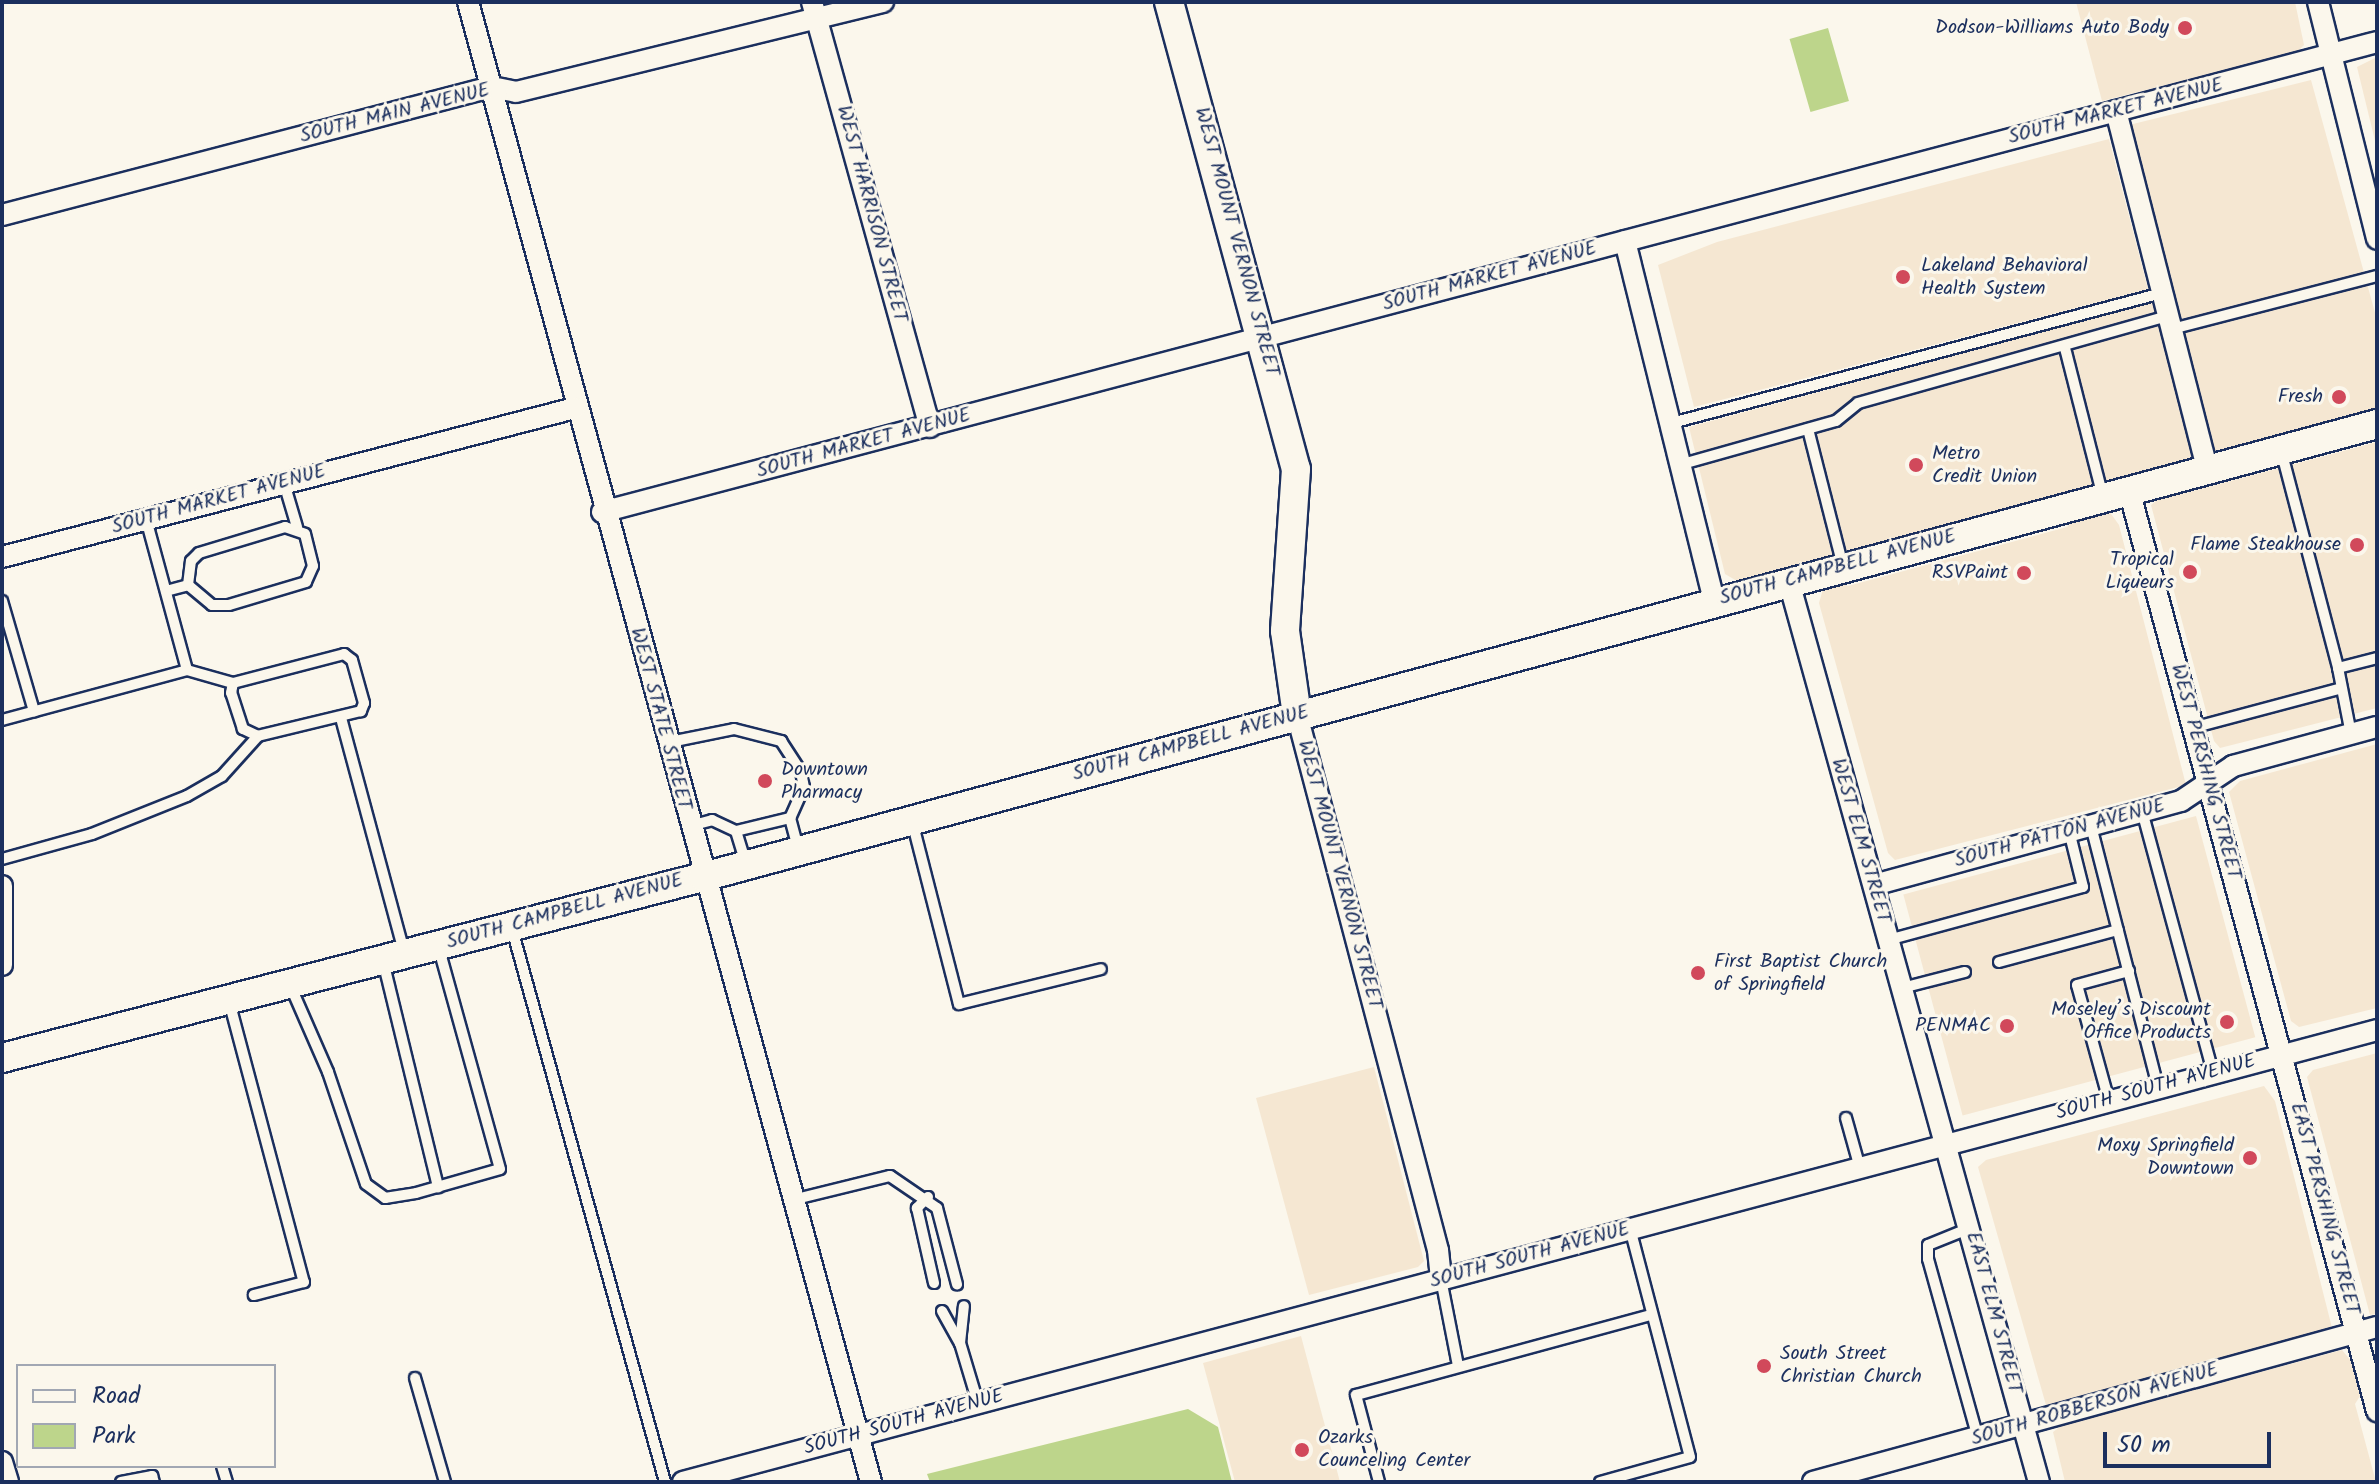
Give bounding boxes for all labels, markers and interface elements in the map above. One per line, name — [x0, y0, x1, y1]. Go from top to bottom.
place label: Dodson-Williams Auto Body — [1935, 16, 2169, 40]
marker: Dodson-Williams Auto Body — [2176, 19, 2194, 37]
street label: SOUTH MARKET AVENUE — [2006, 74, 2226, 150]
street label: SOUTH MAIN AVENUE — [298, 79, 492, 149]
street label: WEST HARRISON STREET — [831, 103, 911, 325]
street label: WEST MOUNT VERNON STREET — [1189, 105, 1283, 379]
street label: SOUTH MARKET AVENUE — [1380, 237, 1600, 317]
place label: Lakeland Behavioral Health System — [1921, 254, 2088, 301]
marker: Lakeland Behavioral Health System — [1892, 266, 1914, 288]
place label: Fresh — [2278, 385, 2323, 409]
marker: Fresh — [2330, 388, 2348, 406]
street label: SOUTH MARKET AVENUE — [754, 404, 974, 484]
place label: Metro Credit Union — [1932, 442, 2037, 489]
marker: Metro Credit Union — [1907, 456, 1925, 474]
street label: SOUTH MARKET AVENUE — [109, 460, 329, 540]
street label: SOUTH CAMPBELL AVENUE — [1717, 525, 1959, 611]
place label: Flame Steakhouse — [2190, 533, 2341, 557]
marker: Flame Steakhouse — [2348, 536, 2366, 554]
place label: Tropical Liqueurs — [2105, 548, 2174, 595]
place label: RSVPaint — [1932, 561, 2008, 585]
marker: Tropical Liqueurs — [2181, 563, 2199, 581]
marker: RSVPaint — [2015, 564, 2033, 582]
street label: WEST STATE STREET — [624, 625, 696, 813]
street label: WEST PERSHING STREET — [2165, 662, 2245, 882]
street label: SOUTH CAMPBELL AVENUE — [1070, 701, 1312, 787]
street label: WEST MOUNT VERNON STREET — [1292, 738, 1386, 1012]
street label: WEST ELM STREET — [1825, 756, 1895, 926]
place label: Downtown Pharmacy — [781, 758, 868, 805]
marker: Downtown Pharmacy — [756, 772, 774, 790]
street label: SOUTH PATTON AVENUE — [1952, 794, 2168, 874]
street label: SOUTH CAMPBELL AVENUE — [444, 869, 686, 955]
place label: First Baptist Church of Springfield — [1714, 950, 1887, 997]
marker: First Baptist Church of Springfield — [1689, 964, 1707, 982]
place label: Moseley’s Discount Office Products — [2051, 998, 2211, 1045]
marker: Moseley’s Discount Office Products — [2218, 1013, 2236, 1031]
place label: PENMAC — [1915, 1014, 1991, 1038]
marker: PENMAC — [1998, 1017, 2016, 1035]
street label: SOUTH SOUTH AVENUE — [2054, 1050, 2258, 1126]
street label: EAST PERSHING STREET — [2284, 1100, 2364, 1318]
place label: Moxy Springfield Downtown — [2097, 1134, 2234, 1181]
marker: Moxy Springfield Downtown — [2241, 1149, 2259, 1167]
street label: SOUTH SOUTH AVENUE — [1428, 1218, 1632, 1294]
street label: EAST ELM STREET — [1960, 1229, 2026, 1397]
place label: South Street Christian Church — [1780, 1342, 1922, 1389]
marker: South Street Christian Church — [1755, 1357, 1773, 1375]
street label: SOUTH ROBBERSON AVENUE — [1969, 1358, 2221, 1452]
legend — [16, 1364, 276, 1468]
text: Road — [92, 1377, 140, 1416]
street label: SOUTH SOUTH AVENUE — [802, 1385, 1006, 1461]
scale bar — [2107, 1416, 2275, 1466]
text: Park — [92, 1417, 136, 1456]
place label: Ozarks Counceling Center — [1318, 1426, 1470, 1473]
text: 50 m — [2117, 1426, 2171, 1465]
marker: Ozarks Counceling Center — [1293, 1441, 1311, 1459]

